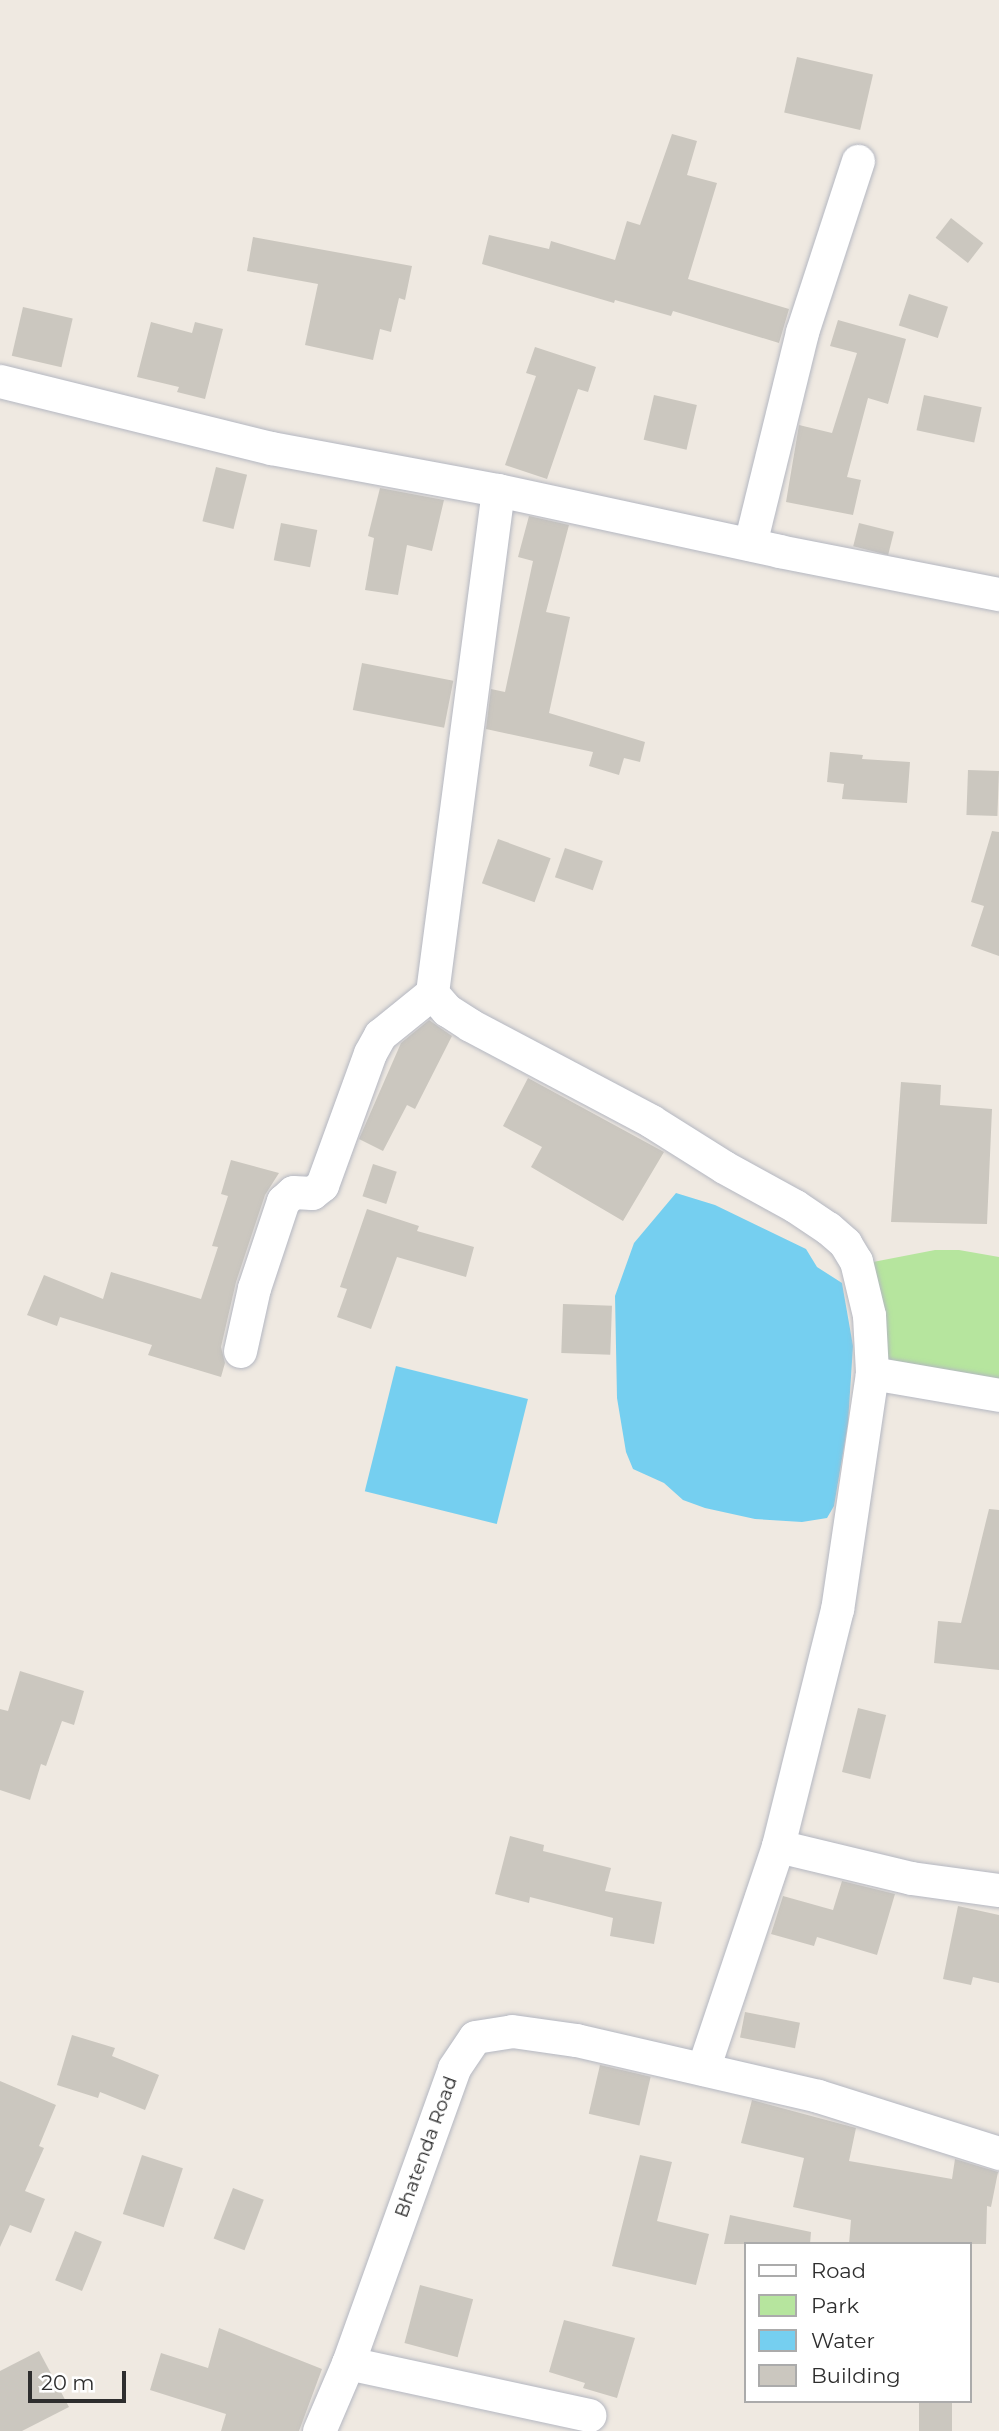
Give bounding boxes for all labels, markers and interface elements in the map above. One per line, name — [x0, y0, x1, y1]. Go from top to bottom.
street label: Bhatenda Road — [390, 2073, 462, 2221]
legend — [744, 2242, 971, 2403]
text: Road — [811, 2258, 866, 2283]
text: Park — [811, 2293, 859, 2318]
text: Water — [811, 2328, 875, 2353]
scale bar — [32, 2358, 130, 2402]
text: Building — [811, 2363, 901, 2388]
text: 20 m — [41, 2370, 95, 2395]

